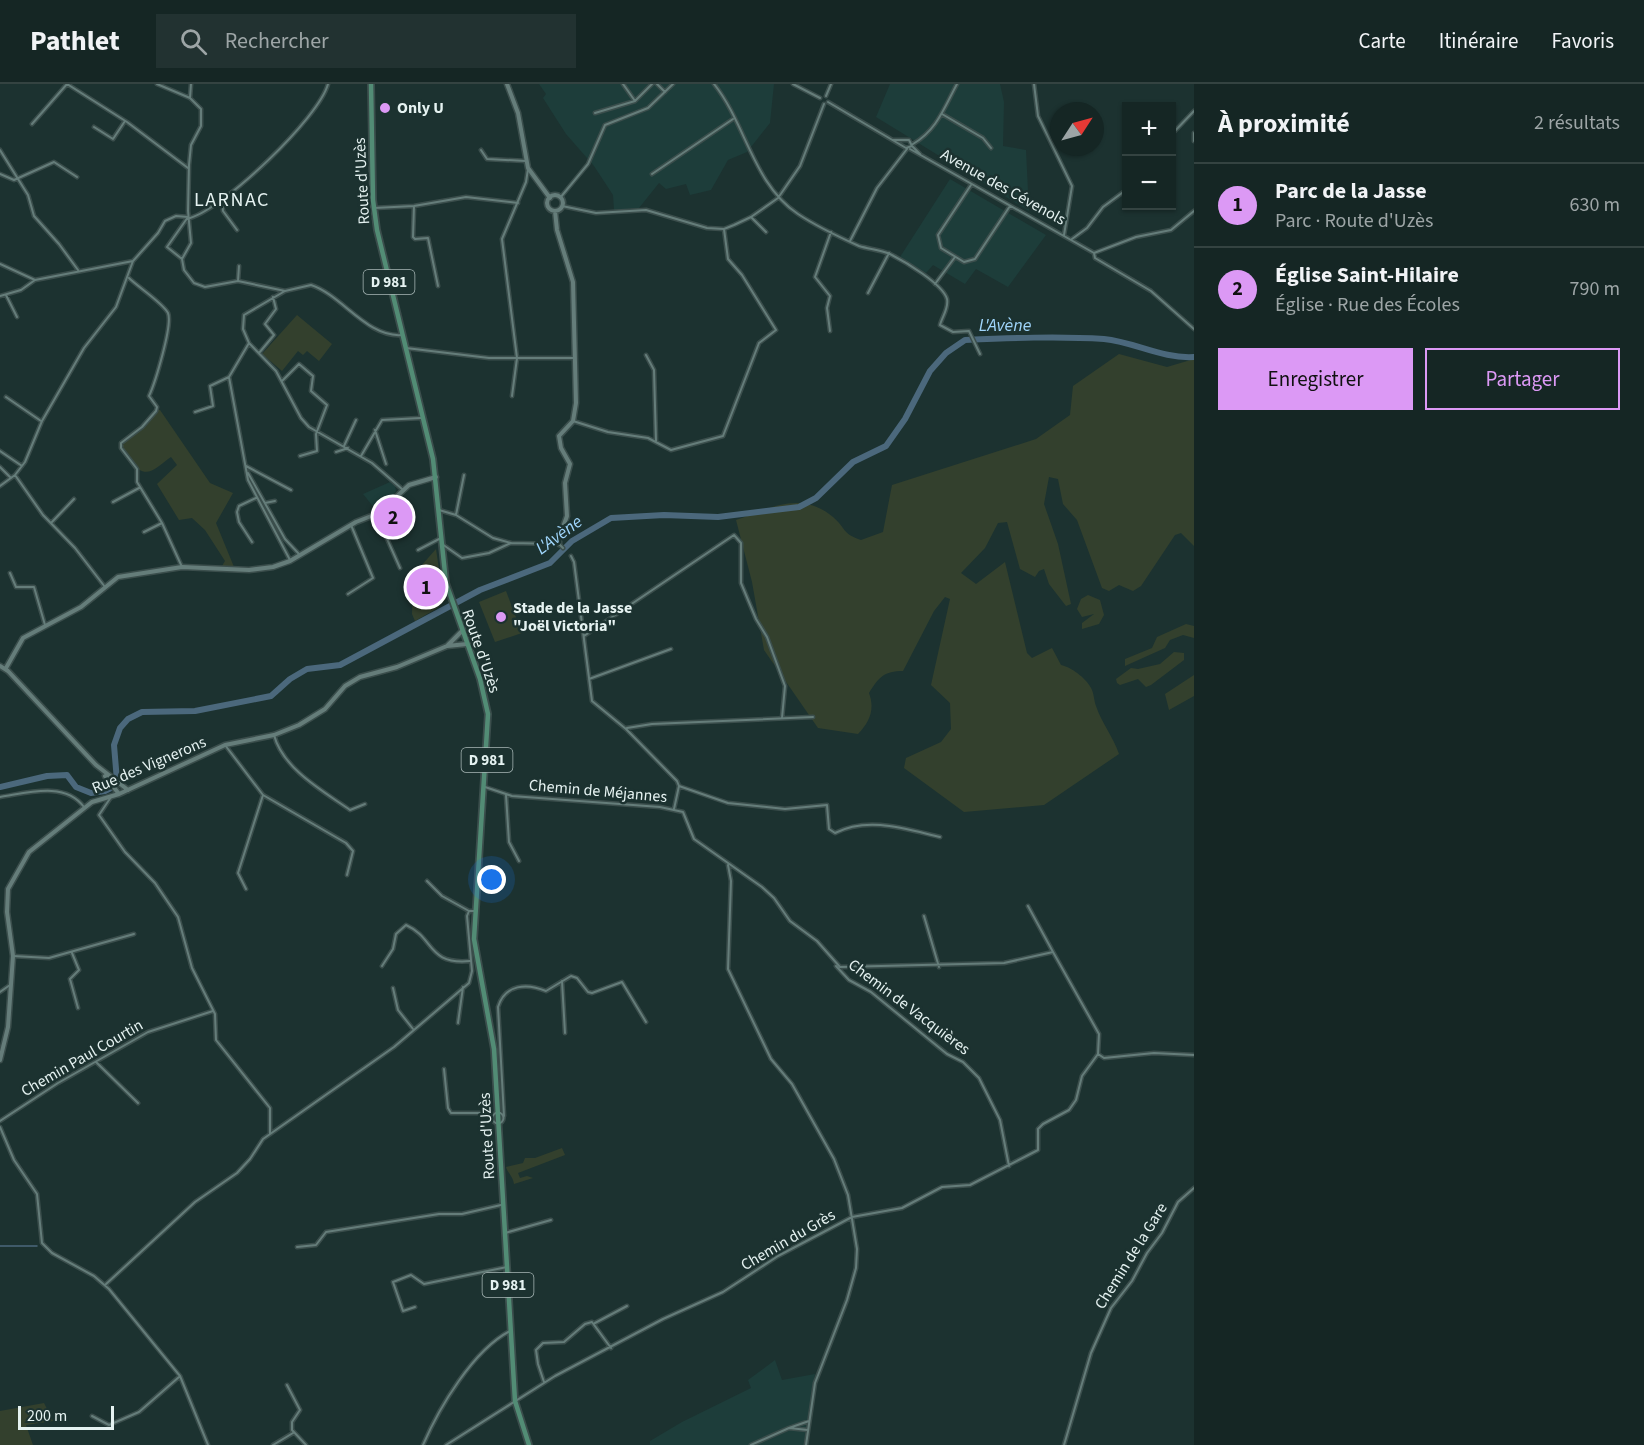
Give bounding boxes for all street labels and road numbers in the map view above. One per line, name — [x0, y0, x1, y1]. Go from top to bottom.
street label: Route d'Uzès — [349, 137, 375, 225]
street label: Avenue des Cévenols — [936, 143, 1070, 231]
road number: D 981 — [364, 270, 414, 294]
street label: Route d'Uzès — [456, 606, 506, 696]
street label: Rue des Vignerons — [88, 731, 210, 799]
road number: D 981 — [462, 748, 512, 772]
street label: Chemin de Méjannes — [528, 774, 668, 808]
street label: Chemin de Vacquières — [844, 954, 975, 1060]
street label: Chemin Paul Courtin — [17, 1014, 147, 1102]
street label: Route d'Uzès — [474, 1092, 500, 1180]
street label: Chemin de la Gare — [1089, 1199, 1173, 1313]
street label: Chemin du Grès — [737, 1204, 839, 1276]
road number: D 981 — [482, 1273, 534, 1297]

